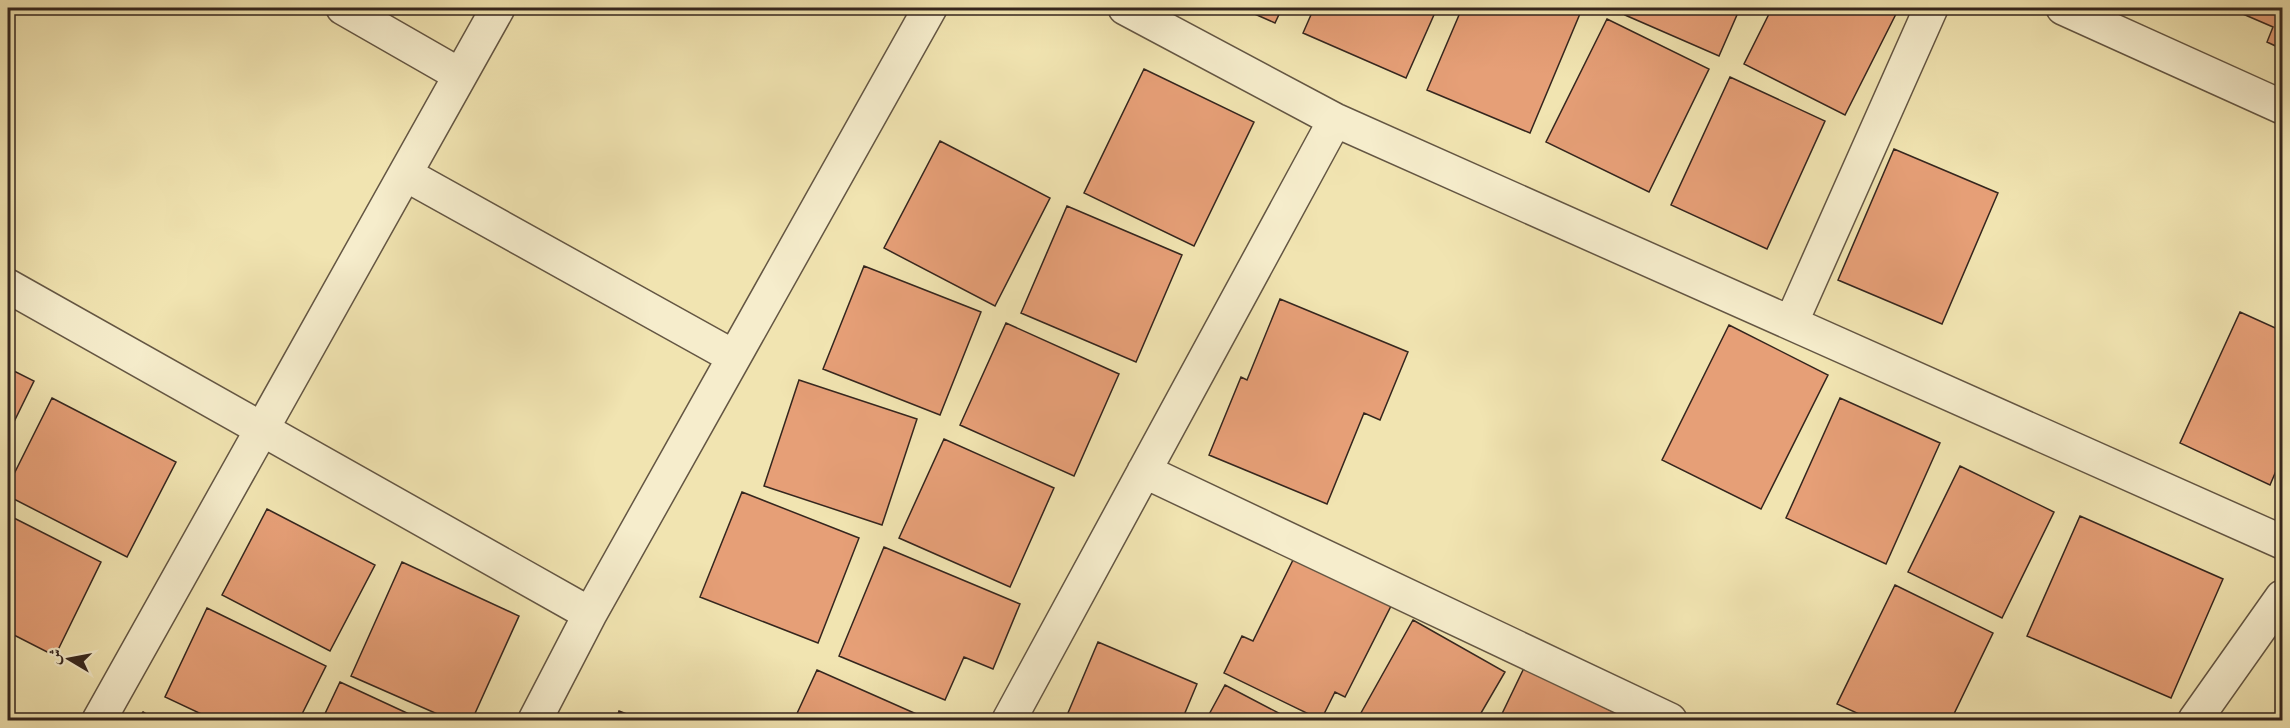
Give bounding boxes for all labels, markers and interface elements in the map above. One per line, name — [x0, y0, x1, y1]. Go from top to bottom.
north arrow — [39, 629, 99, 689]
text: ش — [43, 647, 66, 666]

